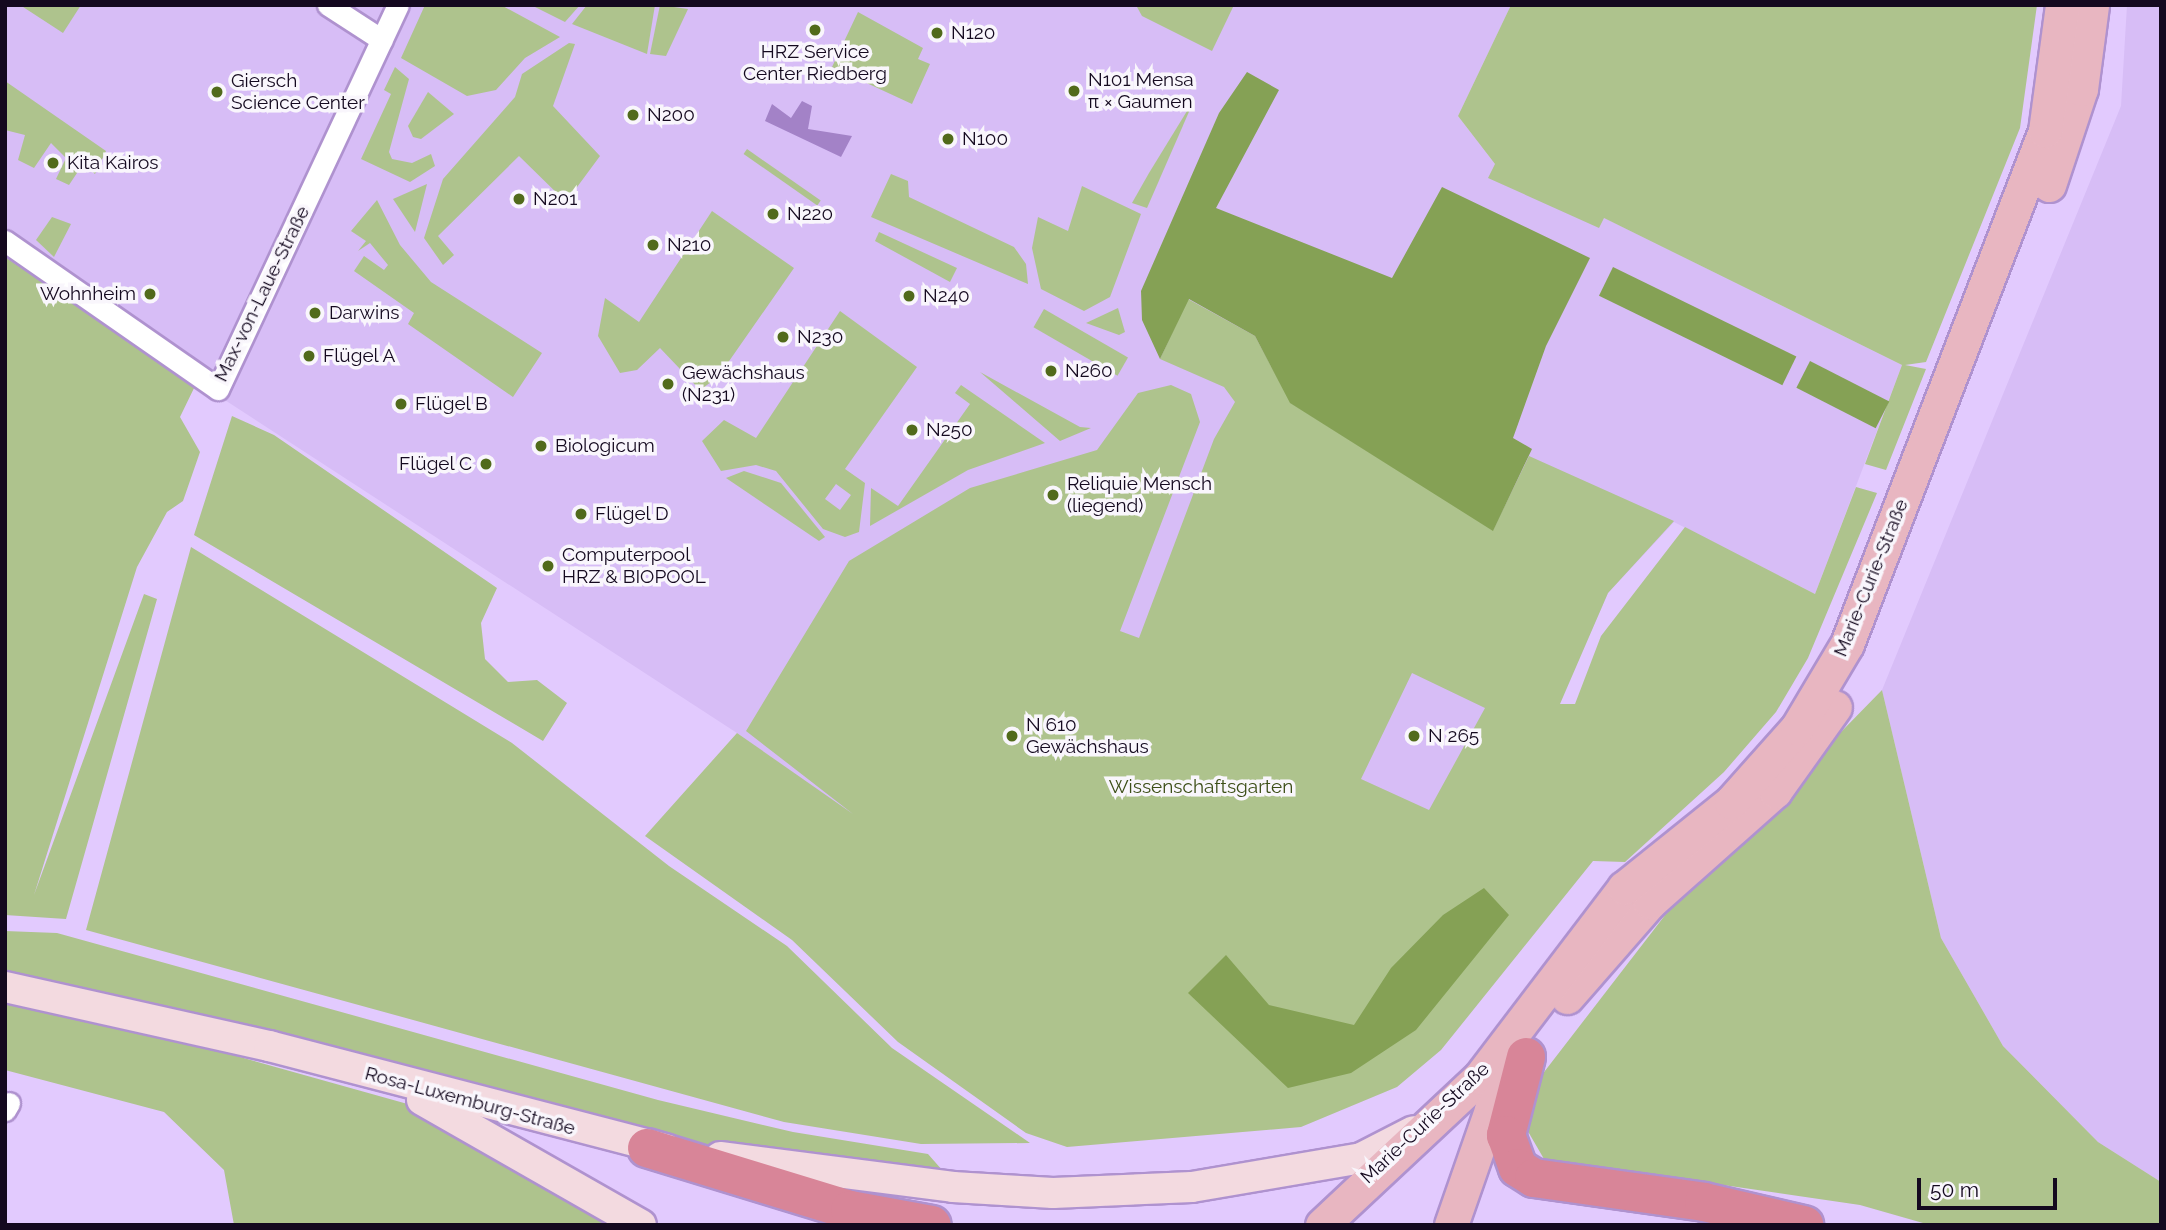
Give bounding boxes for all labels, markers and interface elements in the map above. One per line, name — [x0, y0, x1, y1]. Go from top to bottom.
marker: HRZ Service Center Riedberg — [807, 22, 823, 38]
place label: N120 — [951, 22, 995, 44]
marker: N120 — [929, 25, 945, 41]
place label: HRZ Service Center Riedberg — [743, 41, 887, 85]
place label: N101 Mensa π × Gaumen — [1088, 69, 1194, 113]
place label: Giersch Science Center — [231, 70, 365, 114]
marker: N101 Mensa π × Gaumen — [1066, 83, 1082, 99]
marker: Giersch Science Center — [209, 84, 225, 100]
place label: N200 — [647, 104, 695, 126]
marker: N200 — [625, 107, 641, 123]
place label: N100 — [962, 128, 1008, 150]
marker: N100 — [940, 131, 956, 147]
place label: Kita Kairos — [67, 152, 158, 174]
marker: Kita Kairos — [45, 155, 61, 171]
place label: N201 — [533, 188, 577, 210]
marker: N201 — [511, 191, 527, 207]
street label: Max-von-Laue-Straße — [210, 203, 314, 385]
place label: N220 — [787, 203, 833, 225]
marker: N220 — [765, 206, 781, 222]
place label: N210 — [667, 234, 711, 256]
marker: N210 — [645, 237, 661, 253]
place label: Wohnheim — [40, 283, 136, 305]
place label: N240 — [923, 285, 970, 307]
marker: Wohnheim — [142, 286, 158, 302]
marker: N240 — [901, 288, 917, 304]
place label: Darwins — [329, 302, 399, 324]
marker: Darwins — [307, 305, 323, 321]
place label: N230 — [797, 326, 843, 348]
marker: N230 — [775, 329, 791, 345]
place label: Flügel A — [323, 345, 396, 367]
marker: Flügel A — [301, 348, 317, 364]
place label: N260 — [1065, 360, 1113, 382]
place label: Gewächshaus (N231) — [682, 362, 805, 406]
marker: N260 — [1043, 363, 1059, 379]
marker: Gewächshaus (N231) — [660, 376, 676, 392]
place label: Flügel B — [415, 393, 488, 415]
marker: Flügel B — [393, 396, 409, 412]
place label: N250 — [926, 419, 973, 441]
marker: N250 — [904, 422, 920, 438]
place label: Biologicum — [555, 435, 655, 457]
marker: Biologicum — [533, 438, 549, 454]
place label: Flügel C — [398, 453, 472, 475]
marker: Flügel C — [478, 456, 494, 472]
place label: Reliquie Mensch (liegend) — [1067, 473, 1212, 517]
marker: Reliquie Mensch (liegend) — [1045, 487, 1061, 503]
street label: Marie-Curie-Straße — [1829, 496, 1913, 660]
place label: Flügel D — [595, 503, 669, 525]
marker: Flügel D — [573, 506, 589, 522]
place label: Computerpool HRZ & BIOPOOL — [562, 544, 706, 588]
marker: Computerpool HRZ & BIOPOOL — [540, 558, 556, 574]
place label: N 610 Gewächshaus — [1026, 714, 1149, 758]
place label: N 265 — [1428, 725, 1479, 747]
marker: N 610 Gewächshaus — [1004, 728, 1020, 744]
marker: N 265 — [1406, 728, 1422, 744]
park label: Wissenschaftsgarten — [1109, 776, 1293, 798]
street label: Marie-Curie-Straße — [1356, 1058, 1494, 1188]
street label: Rosa-Luxemburg-Straße — [362, 1062, 578, 1140]
scale bar — [1921, 1164, 2061, 1208]
text: 50 m — [1930, 1177, 1979, 1202]

